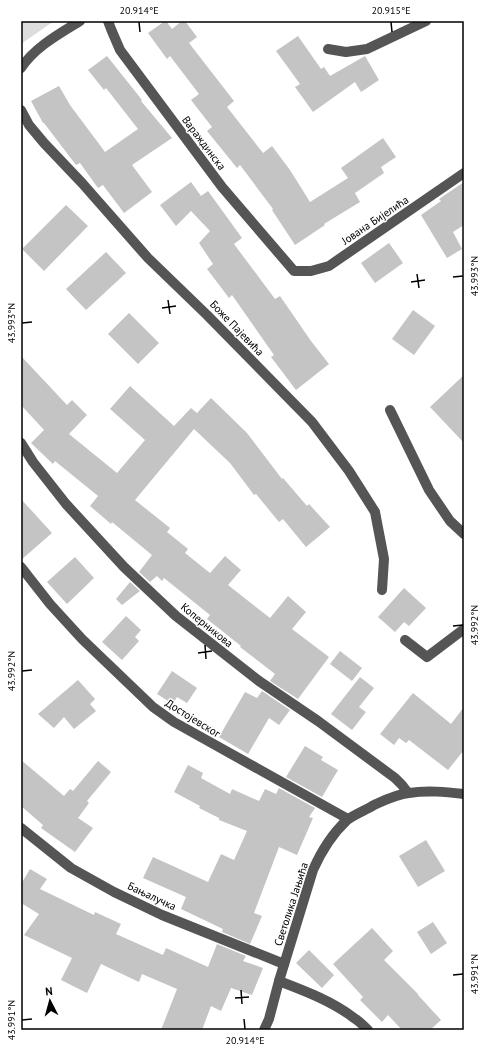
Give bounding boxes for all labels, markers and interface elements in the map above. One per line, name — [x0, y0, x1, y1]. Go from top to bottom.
text: 20.914°E — [120, 4, 159, 17]
text: 20.915°E — [372, 4, 411, 17]
street label: Вараждинска — [179, 113, 229, 173]
street label: Јована Бијелића — [338, 192, 411, 248]
text: 43.993°N — [468, 256, 481, 296]
street label: Боже Пајевића — [207, 297, 267, 359]
text: 43.993°N — [5, 303, 18, 343]
street label: Коперникова — [178, 600, 236, 650]
text: 43.992°N — [468, 605, 481, 645]
text: 43.992°N — [5, 651, 18, 691]
street label: Достојевског — [163, 696, 224, 741]
street label: Светолика Јањића — [271, 860, 311, 948]
street label: Бањалучка — [125, 879, 179, 913]
text: 43.991°N — [468, 954, 481, 994]
north arrow — [30, 981, 70, 1021]
text: N — [45, 984, 53, 998]
text: 43.991°N — [5, 1000, 18, 1040]
text: 20.914°E — [226, 1034, 265, 1047]

